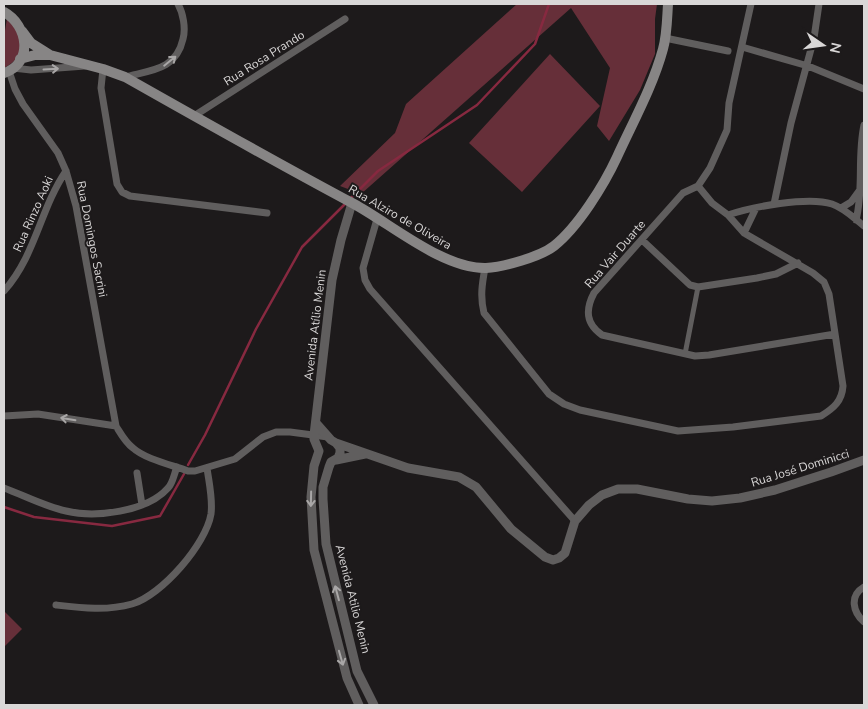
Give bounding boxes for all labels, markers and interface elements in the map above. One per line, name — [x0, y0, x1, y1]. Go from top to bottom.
north arrow — [798, 20, 848, 70]
street label: Rua Rosa Prando — [221, 27, 308, 89]
text: N — [825, 41, 846, 55]
one-way arrow — [163, 56, 177, 66]
one-way arrow — [43, 65, 59, 74]
street label: Rua Rinzo Aoki — [9, 174, 57, 254]
street label: Rua Domingos Sacrini — [73, 179, 111, 299]
street label: Rua Alziro de Oliveira — [345, 181, 455, 253]
street label: Rua Vair Duarte — [581, 217, 649, 291]
street label: Avenida Atílio Menin — [300, 269, 330, 381]
one-way arrow — [60, 414, 76, 424]
street label: Rua José Dominicci — [749, 445, 851, 491]
one-way arrow — [306, 490, 316, 506]
street label: Avenida Atilio Menin — [332, 543, 374, 655]
one-way arrow — [332, 585, 341, 601]
one-way arrow — [337, 649, 346, 665]

